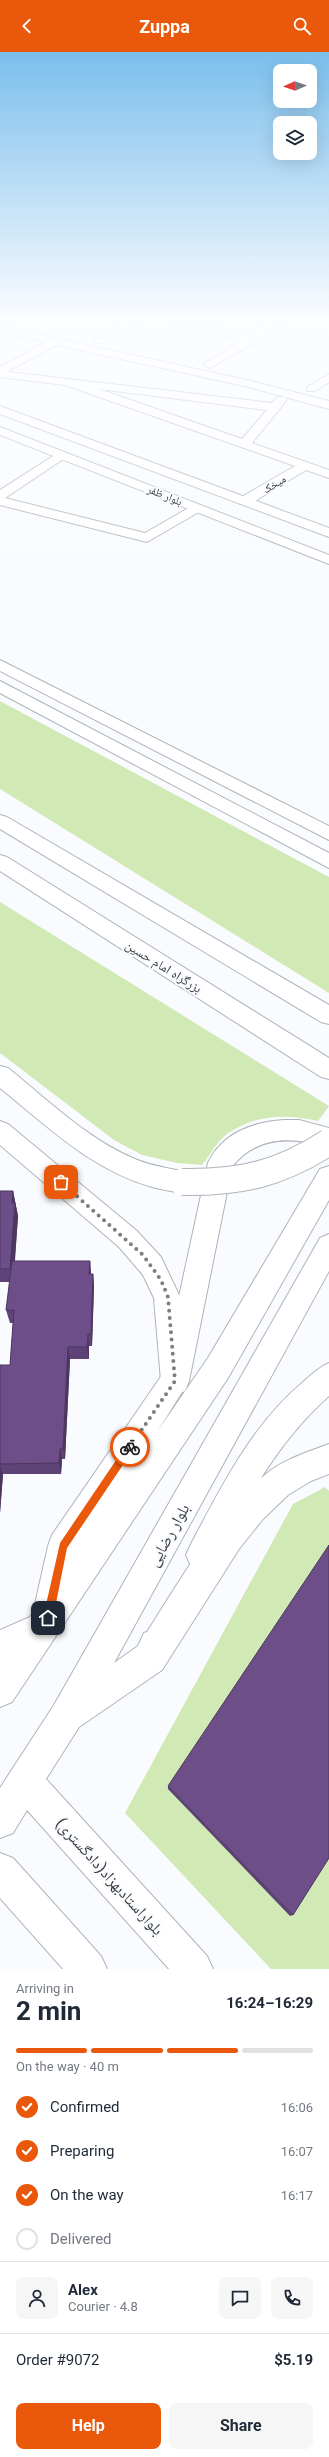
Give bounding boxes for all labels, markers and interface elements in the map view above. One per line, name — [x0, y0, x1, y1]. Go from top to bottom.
icon: back — [16, 15, 38, 37]
icon: search — [291, 15, 313, 37]
text: Zuppa — [139, 16, 190, 37]
north arrow — [273, 64, 317, 108]
map controls — [273, 64, 317, 160]
button: layers — [273, 116, 317, 160]
street label: میخک — [260, 472, 288, 496]
street label: بلوار ظفر — [145, 482, 184, 508]
street label: بزرگراه امام حسین — [122, 937, 205, 997]
pin — [44, 1165, 78, 1199]
icon: bag — [50, 1171, 72, 1193]
courier — [110, 1427, 150, 1467]
icon: bike — [119, 1436, 141, 1458]
street label: بلوار رضایی — [143, 1500, 194, 1571]
pin — [31, 1601, 65, 1635]
icon: home — [37, 1607, 59, 1629]
street label: بلواراستادبهزاد(دادگستری) — [51, 1814, 167, 1940]
text: Arriving in — [16, 1981, 74, 1996]
text: 16:24–16:29 — [226, 1994, 313, 2012]
text: 2 min — [16, 1996, 81, 2026]
text: On the way · 40 m — [16, 2059, 119, 2074]
icon: check — [16, 2096, 38, 2118]
text: Confirmed — [50, 2098, 120, 2116]
text: 16:06 — [281, 2100, 313, 2115]
icon: check — [16, 2140, 38, 2162]
text: Preparing — [50, 2142, 114, 2160]
text: 16:07 — [281, 2144, 313, 2159]
icon: check — [16, 2184, 38, 2206]
text: On the way — [50, 2186, 124, 2204]
text: 16:17 — [281, 2188, 313, 2203]
text: Delivered — [50, 2230, 112, 2248]
button: person — [16, 2277, 58, 2319]
button: chat — [219, 2277, 261, 2319]
button: phone — [271, 2277, 313, 2319]
text: Alex — [68, 2281, 98, 2299]
text: Courier · 4.8 — [68, 2299, 138, 2314]
text: Order #9072 — [16, 2351, 99, 2369]
text: $5.19 — [274, 2351, 313, 2369]
button: Help — [16, 2403, 161, 2449]
button: Share — [169, 2403, 313, 2449]

